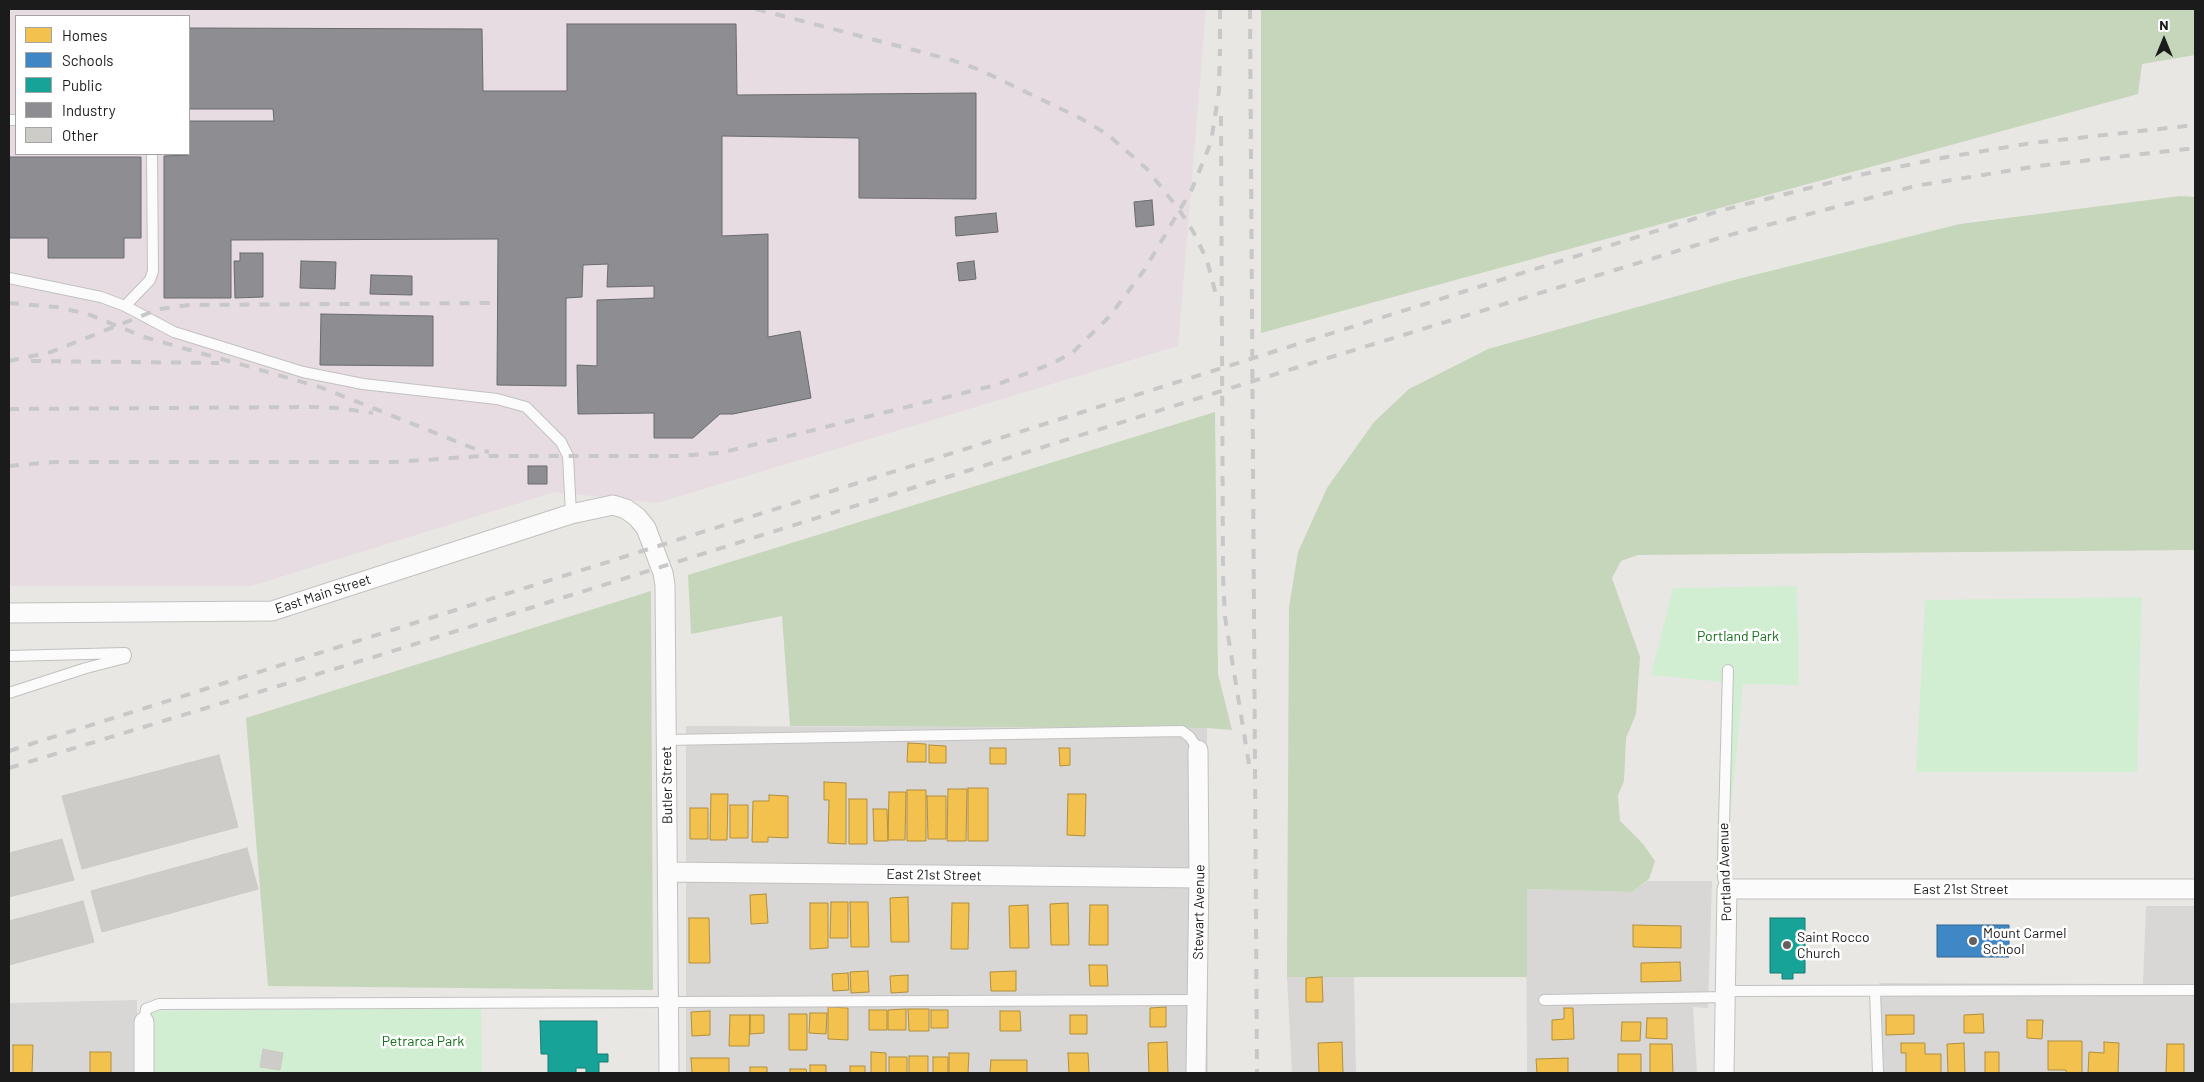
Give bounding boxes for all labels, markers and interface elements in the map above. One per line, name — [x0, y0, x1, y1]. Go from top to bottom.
legend — [15, 15, 190, 155]
north arrow — [2139, 15, 2189, 65]
text: N — [2159, 16, 2169, 33]
text: Homes — [62, 26, 107, 44]
text: Schools — [62, 51, 114, 69]
text: Public — [62, 76, 102, 94]
text: Industry — [62, 101, 116, 119]
text: Other — [62, 126, 98, 144]
street label: East Main Street — [273, 571, 373, 617]
park label: Portland Park — [1697, 628, 1779, 644]
street label: Butler Street — [658, 746, 676, 824]
street label: Portland Avenue — [1715, 822, 1735, 922]
street label: Stewart Avenue — [1190, 864, 1208, 960]
street label: East 21st Street — [886, 866, 982, 884]
street label: East 21st Street — [1913, 881, 2009, 897]
place label: Mount Carmel School — [1983, 925, 2066, 958]
place label: Saint Rocco Church — [1797, 929, 1870, 962]
marker: Mount Carmel School — [1967, 935, 1979, 947]
marker: Saint Rocco Church — [1781, 939, 1793, 951]
park label: Petrarca Park — [382, 1033, 464, 1049]

